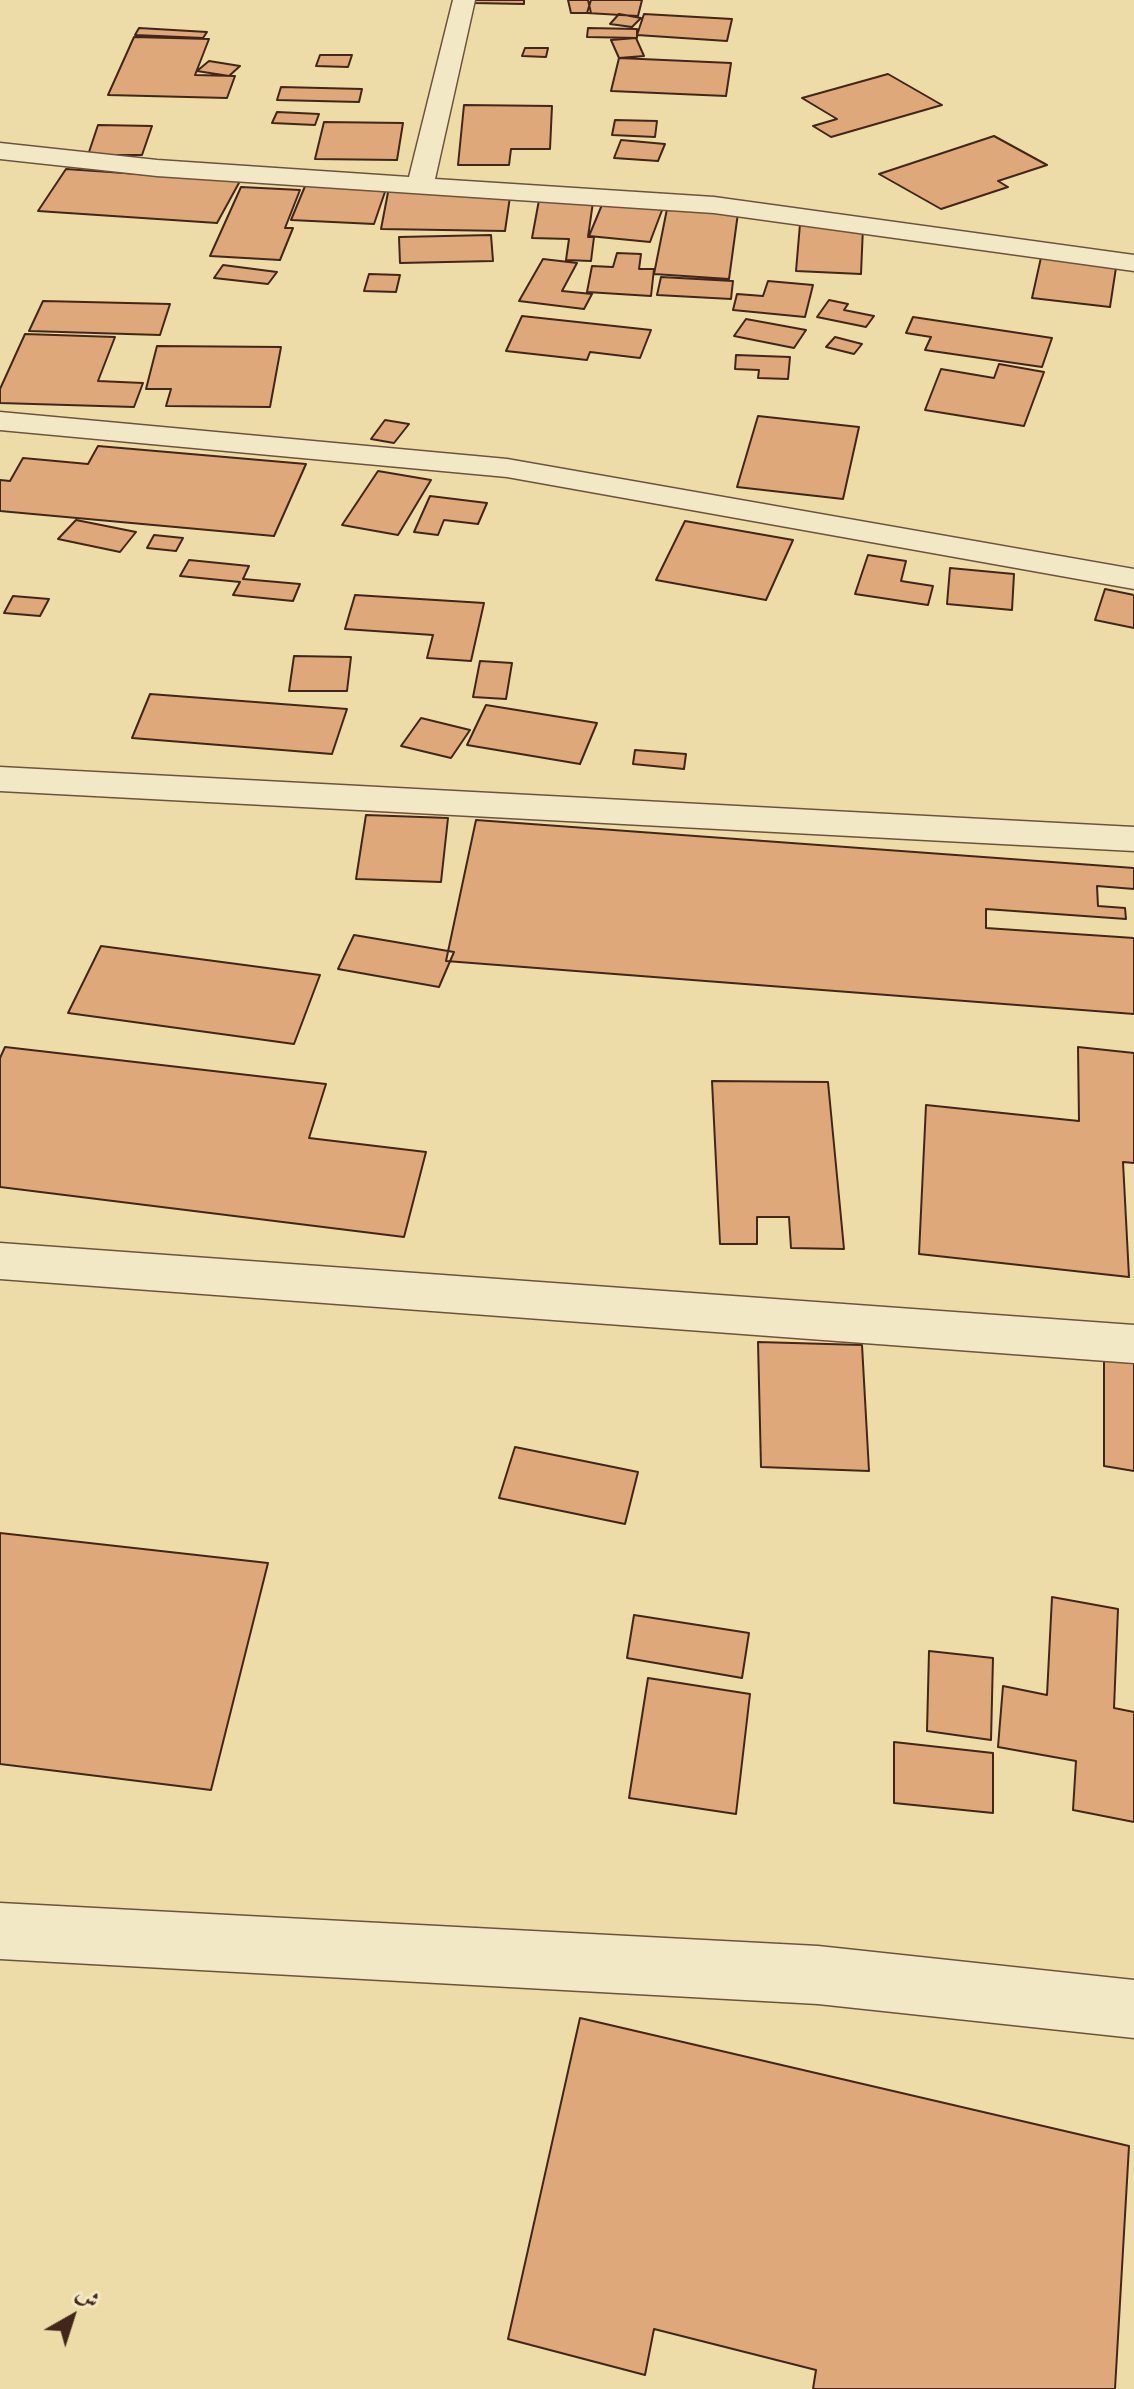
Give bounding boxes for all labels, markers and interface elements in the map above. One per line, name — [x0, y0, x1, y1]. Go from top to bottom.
north arrow — [32, 2277, 112, 2357]
text: ش — [70, 2281, 104, 2315]

